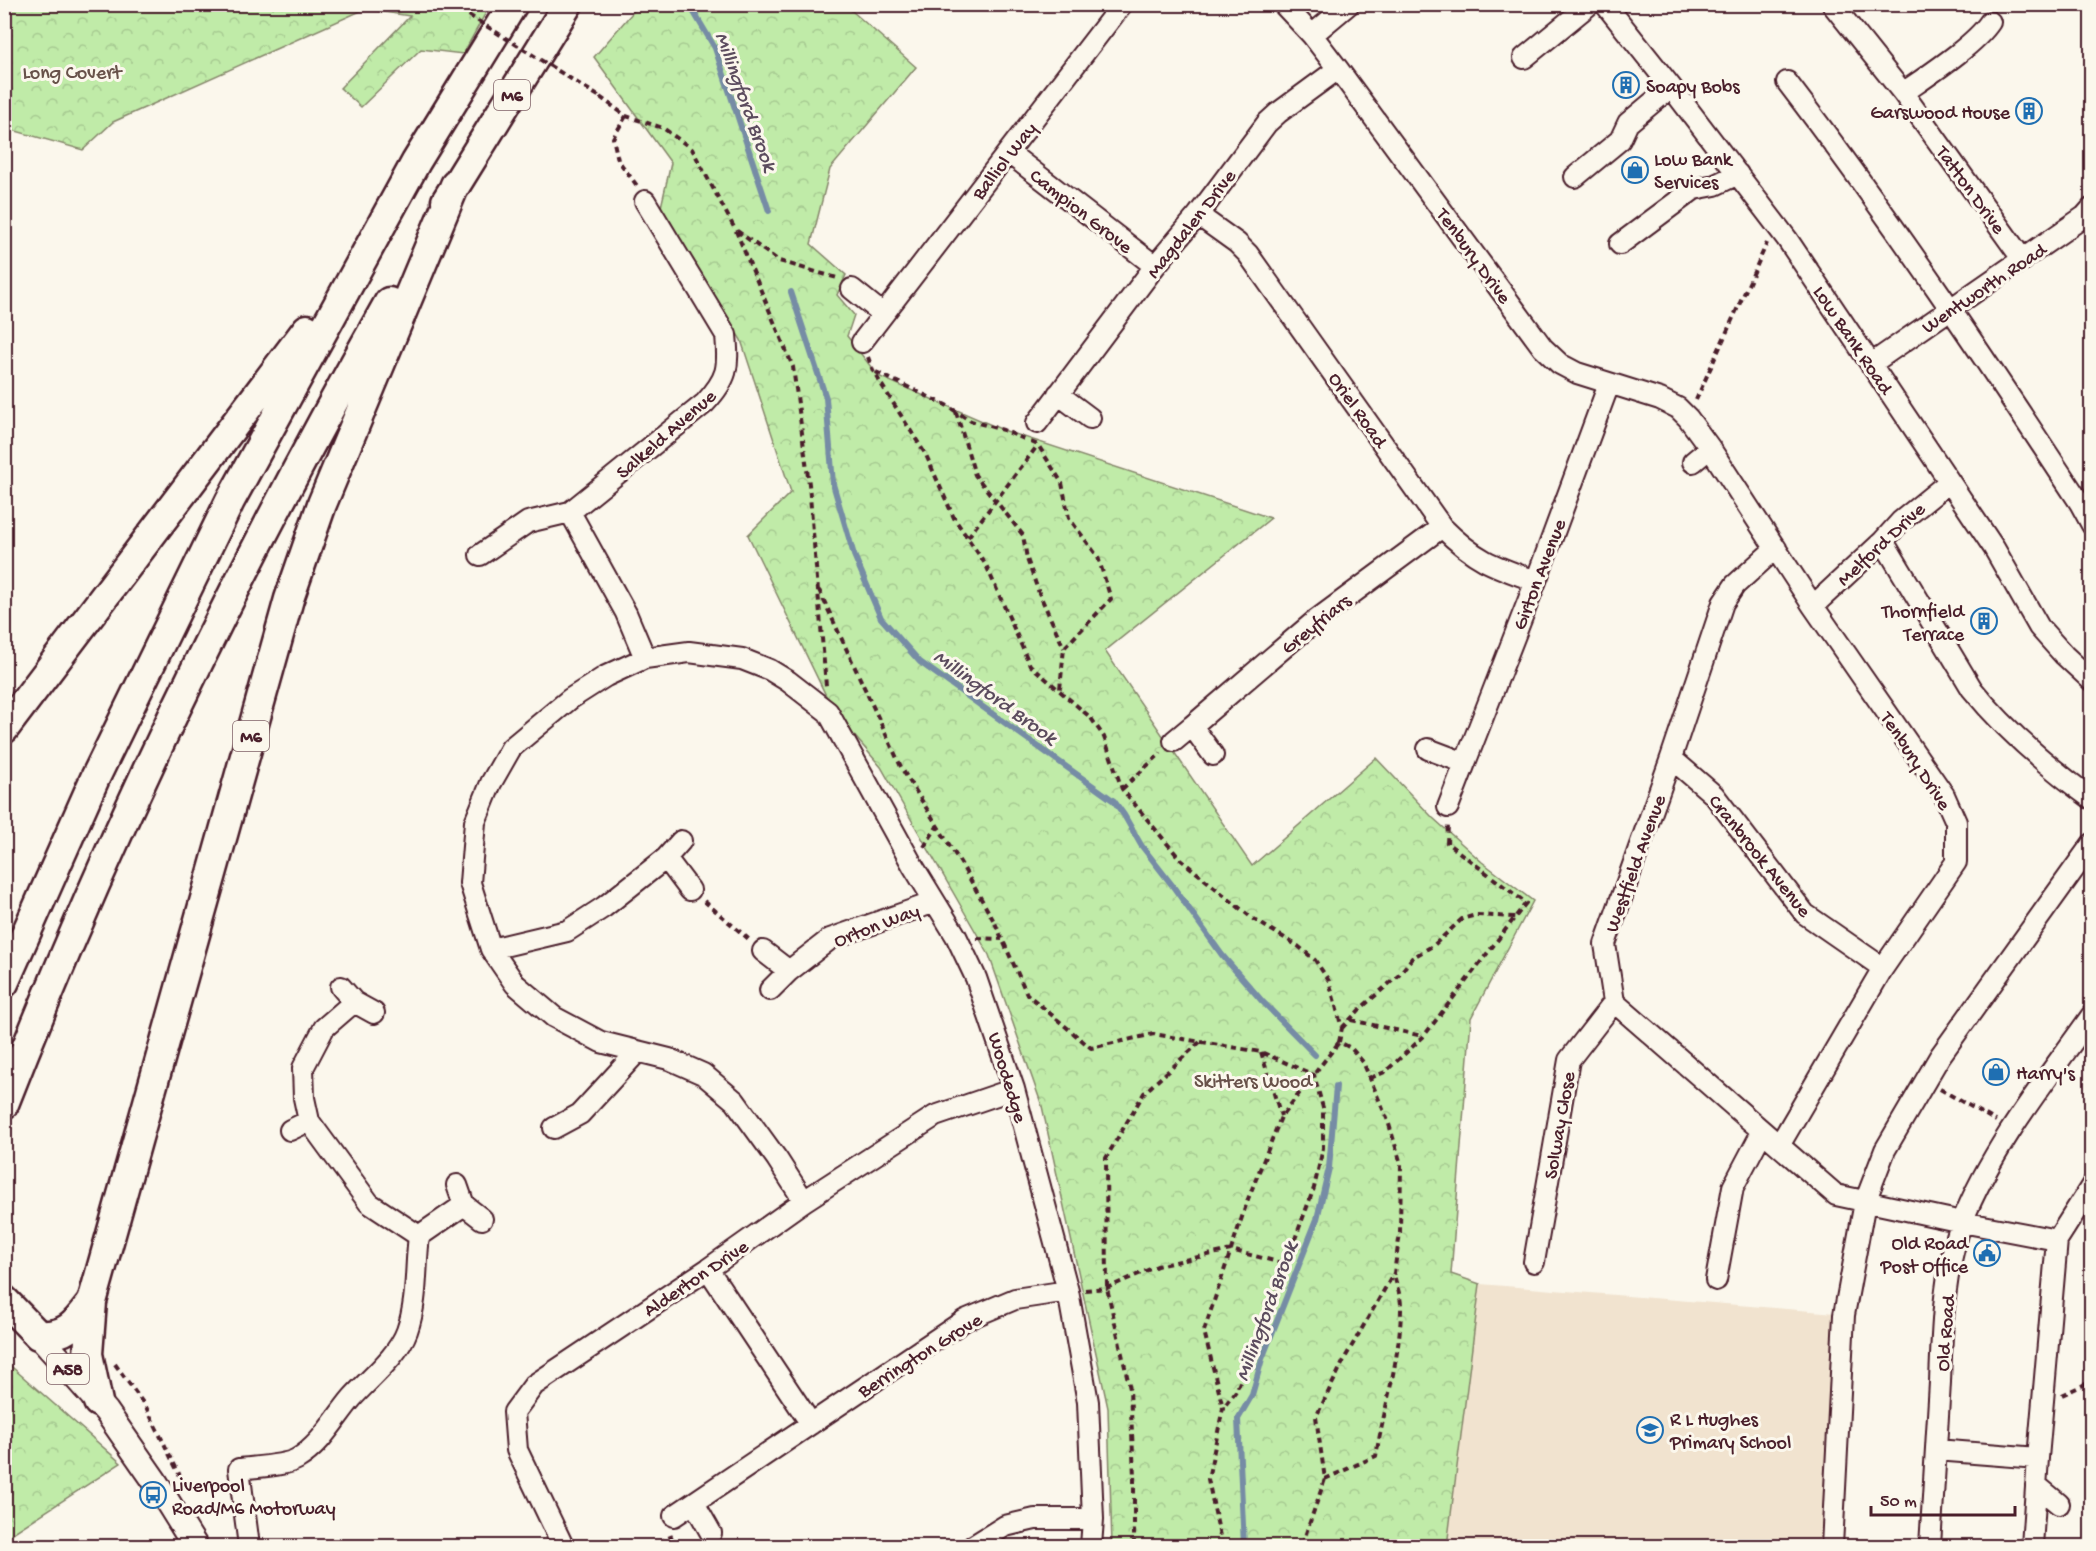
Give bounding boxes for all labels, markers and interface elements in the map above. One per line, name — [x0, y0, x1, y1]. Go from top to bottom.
water label: Millingford Brook — [707, 29, 781, 178]
park label: Long Covert — [23, 63, 123, 86]
building icon: Soapy Bobs — [1611, 70, 1641, 100]
place label: Soapy Bobs — [1646, 77, 1740, 100]
road number: M6 — [494, 80, 530, 110]
building icon: Garswood House — [2014, 96, 2044, 126]
place label: Garswood House — [1870, 103, 2011, 126]
street label: Balliol Way — [968, 119, 1043, 206]
street label: Tatton Drive — [1929, 142, 2009, 240]
place label: Low Bank Services — [1654, 150, 1734, 196]
shop icon: Low Bank Services — [1620, 155, 1650, 185]
street label: Campion Grove — [1024, 165, 1136, 260]
street label: Magdalen Drive — [1143, 166, 1243, 284]
street label: Tenbury Drive — [1429, 204, 1515, 310]
street label: Wentworth Road — [1918, 238, 2053, 340]
street label: Low Bank Road — [1806, 282, 1897, 402]
street label: Oriel Road — [1322, 369, 1392, 455]
street label: Salkeld Avenue — [613, 386, 723, 485]
street label: Melford Drive — [1833, 498, 1932, 592]
street label: Girton Avenue — [1510, 516, 1573, 634]
street label: Greyfriars — [1278, 590, 1357, 661]
place label: Thornfield Terrace — [1881, 602, 1966, 648]
building icon: Thornfield Terrace — [1969, 606, 1999, 636]
water label: Millingford Brook — [927, 646, 1063, 753]
street label: Tenbury Drive — [1873, 708, 1955, 816]
road number: M6 — [233, 721, 269, 751]
street label: Cranbrook Avenue — [1702, 791, 1815, 924]
street label: Westfield Avenue — [1602, 792, 1673, 936]
street label: Orton Way — [831, 900, 923, 954]
street label: Woodedge — [981, 1030, 1030, 1127]
shop icon: Harry's — [1981, 1057, 2011, 1087]
place label: Harry's — [2016, 1064, 2076, 1087]
street label: Solway Close — [1541, 1069, 1582, 1181]
park label: Skitters Wood — [1194, 1072, 1314, 1095]
place label: Old Road Post Office — [1880, 1234, 1970, 1280]
street label: Alderton Drive — [640, 1236, 754, 1323]
water label: Millingford Brook — [1232, 1237, 1306, 1385]
public building icon: Old Road Post Office — [1972, 1238, 2002, 1268]
street label: Old Road — [1933, 1292, 1962, 1372]
street label: Berrington Grove — [854, 1309, 988, 1405]
road number: A58 — [47, 1354, 89, 1384]
place label: R L Hughes Primary School — [1669, 1410, 1791, 1456]
school or university icon: R L Hughes Primary School — [1635, 1415, 1665, 1445]
place label: Liverpool Road/M6 Motorway — [172, 1476, 336, 1522]
scale bar — [1871, 1479, 2015, 1517]
bus stop icon: Liverpool Road/M6 Motorway — [138, 1480, 168, 1510]
text: 50 m — [1880, 1492, 1917, 1513]

